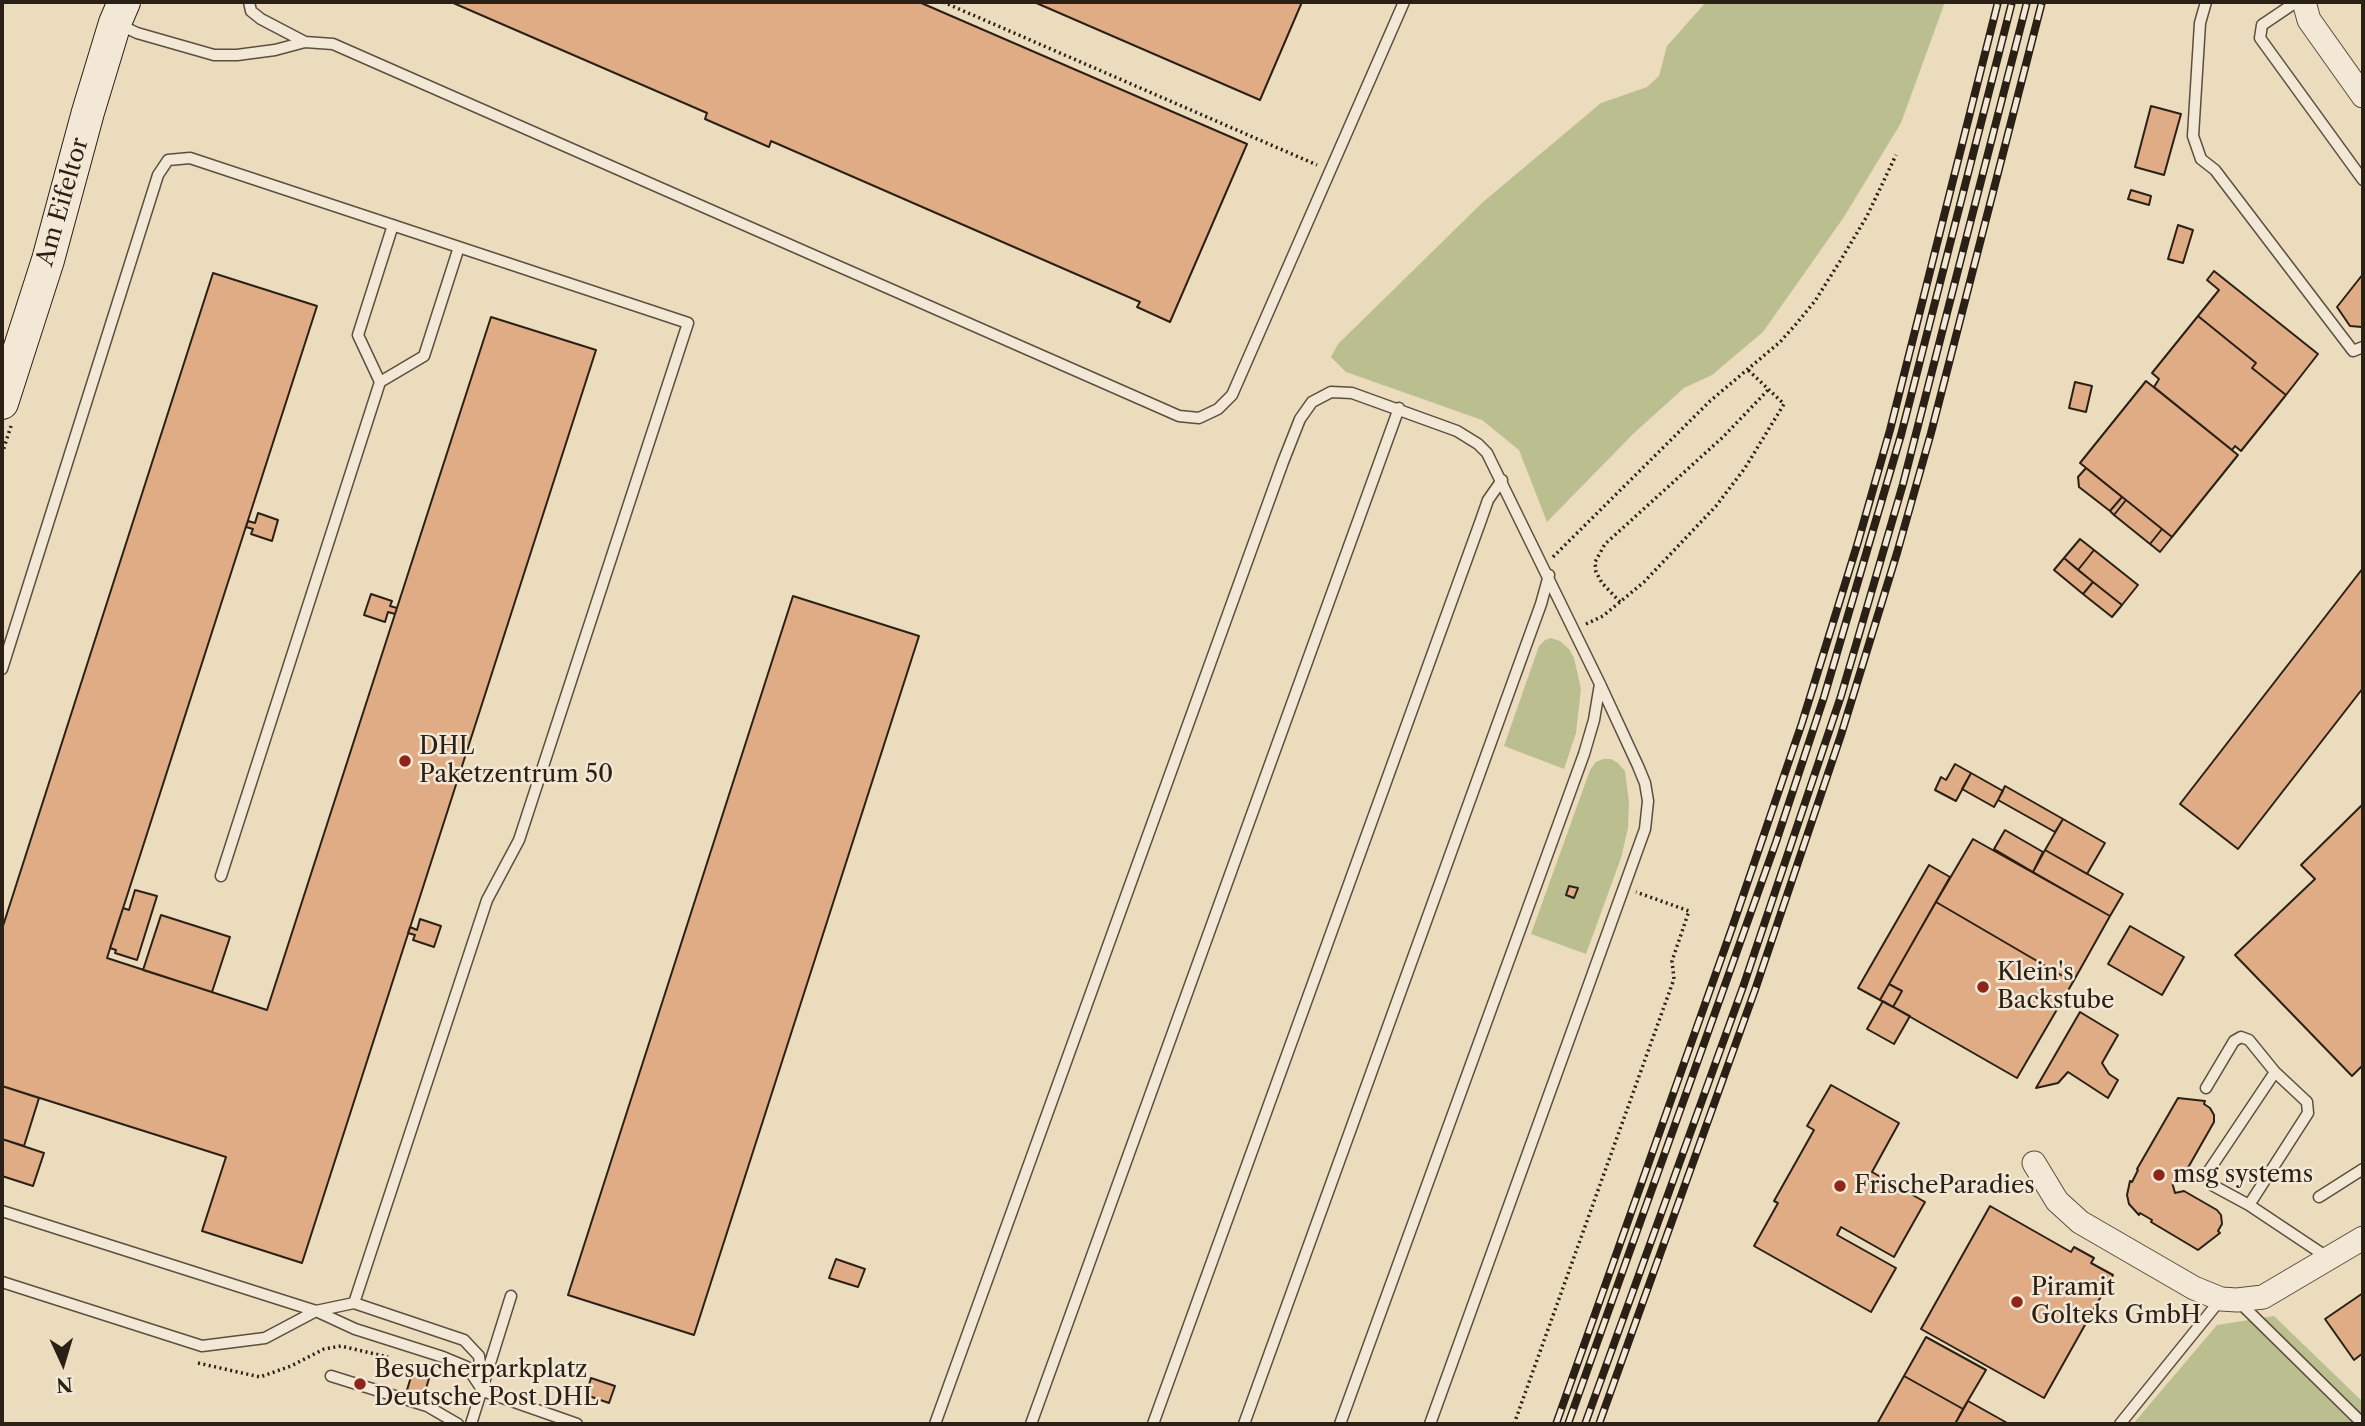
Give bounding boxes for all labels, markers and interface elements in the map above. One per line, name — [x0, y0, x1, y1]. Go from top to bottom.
street label: Am Eifeltor — [31, 134, 95, 270]
place label: DHL Paketzentrum 50 — [419, 733, 613, 789]
marker: DHL Paketzentrum 50 — [397, 753, 413, 769]
place label: Klein's Backstube — [1997, 959, 2114, 1015]
marker: Klein's Backstube — [1975, 979, 1991, 995]
place label: msg systems — [2173, 1161, 2313, 1189]
marker: msg systems — [2151, 1167, 2167, 1183]
place label: FrischeParadies — [1854, 1172, 2035, 1200]
marker: FrischeParadies — [1832, 1178, 1848, 1194]
place label: Piramit Golteks GmbH — [2031, 1274, 2201, 1330]
marker: Piramit Golteks GmbH — [2009, 1294, 2025, 1310]
north arrow — [28, 1328, 98, 1398]
place label: Besucherparkplatz Deutsche Post DHL — [374, 1356, 599, 1412]
text: N — [55, 1372, 74, 1396]
marker: Besucherparkplatz Deutsche Post DHL — [352, 1376, 368, 1392]

